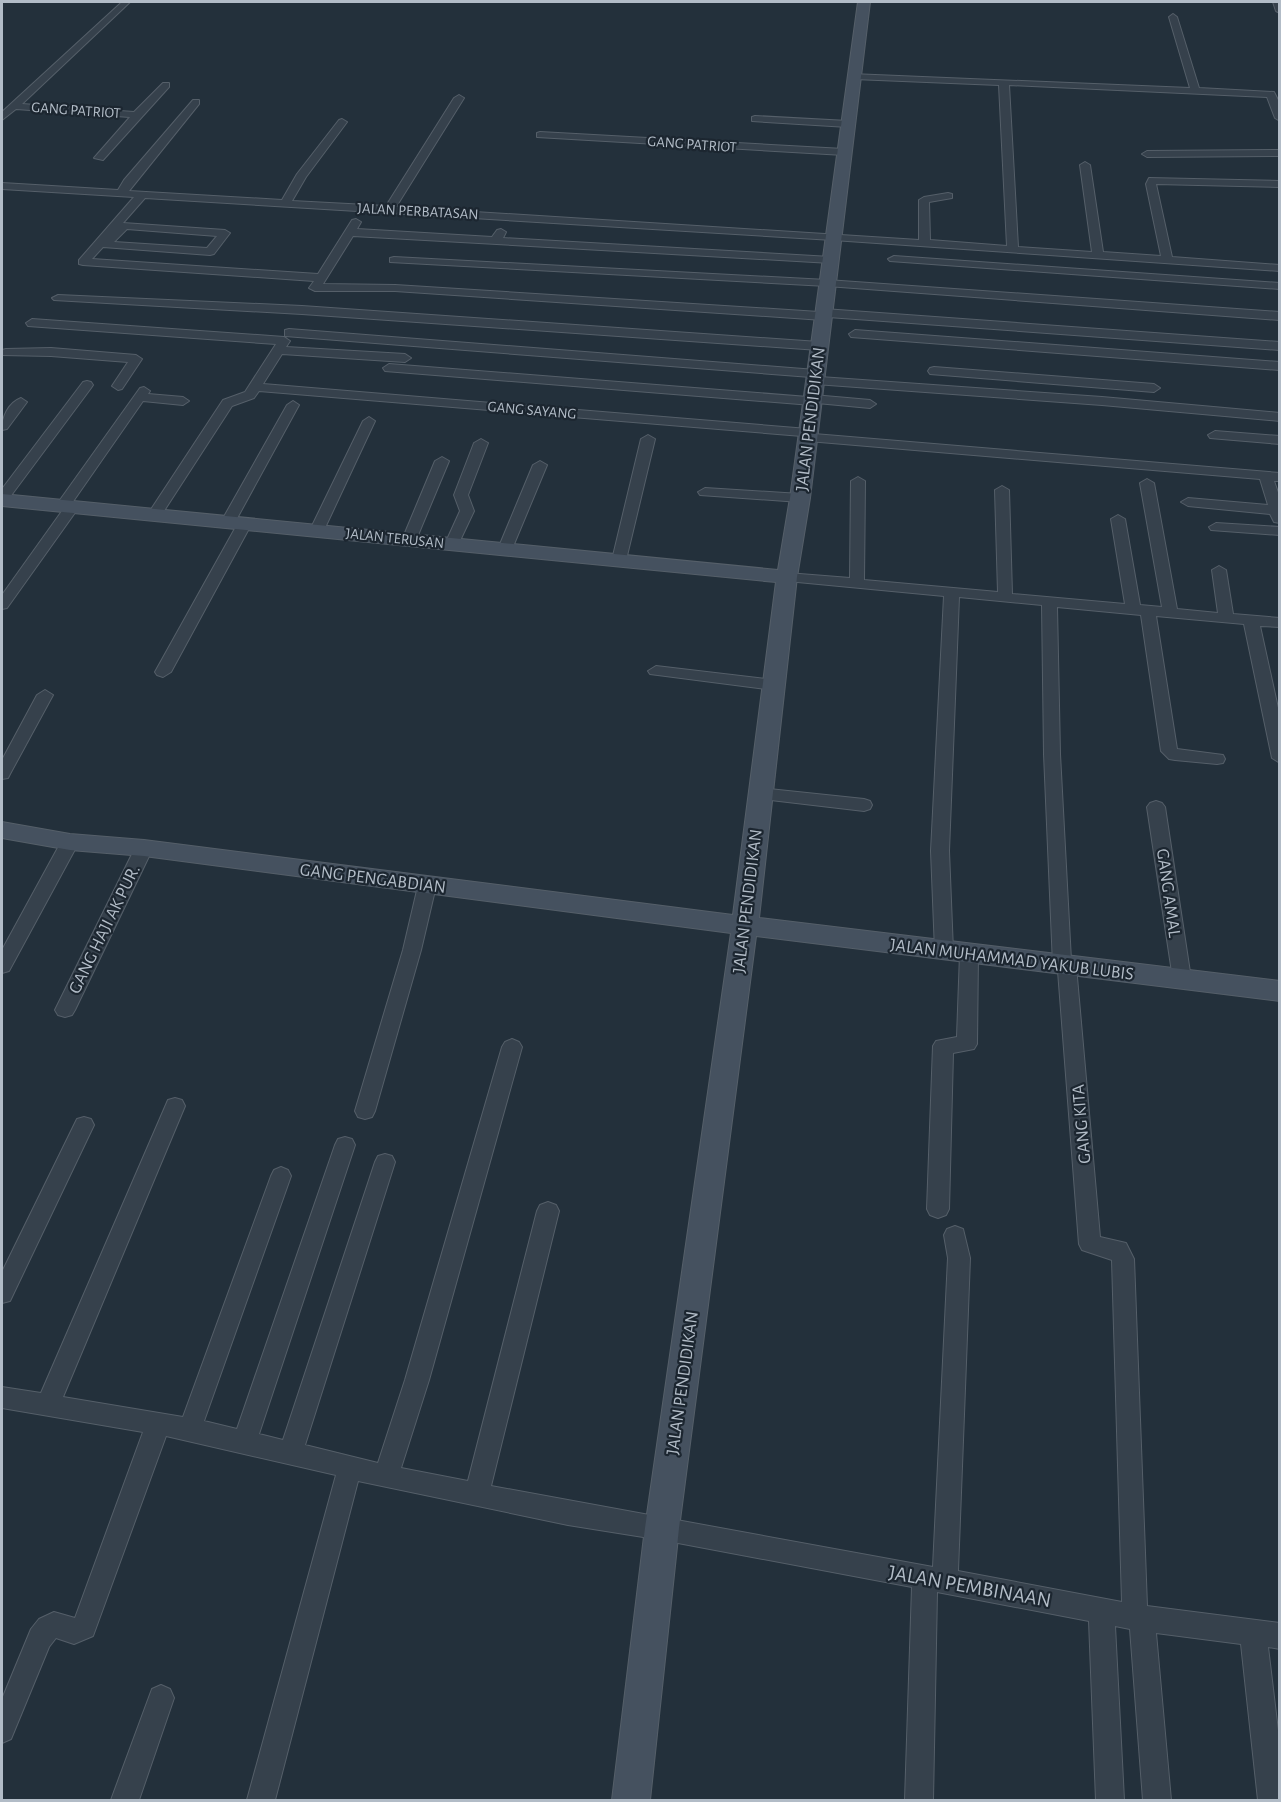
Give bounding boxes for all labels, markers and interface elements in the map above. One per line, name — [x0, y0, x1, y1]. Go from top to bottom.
street label: GANG PATRIOT — [31, 100, 122, 121]
street label: GANG PATRIOT — [647, 134, 738, 155]
street label: JALAN PERBATASAN — [357, 201, 479, 222]
street label: JALAN PENDIDIKAN — [793, 346, 829, 492]
street label: GANG SAYANG — [487, 399, 577, 422]
street label: JALAN TERUSAN — [345, 526, 445, 551]
street label: JALAN PENDIDIKAN — [730, 828, 766, 974]
street label: GANG AMAL — [1153, 848, 1183, 939]
street label: GANG PENGABDIAN — [299, 861, 447, 897]
street label: GANG HAJI AK PUR. — [66, 862, 144, 997]
street label: JALAN MUHAMMAD YAKUB LUBIS — [889, 936, 1135, 984]
street label: GANG KITA — [1070, 1083, 1094, 1164]
street label: JALAN PENDIDIKAN — [664, 1310, 702, 1456]
street label: JALAN PEMBINAAN — [887, 1562, 1053, 1611]

